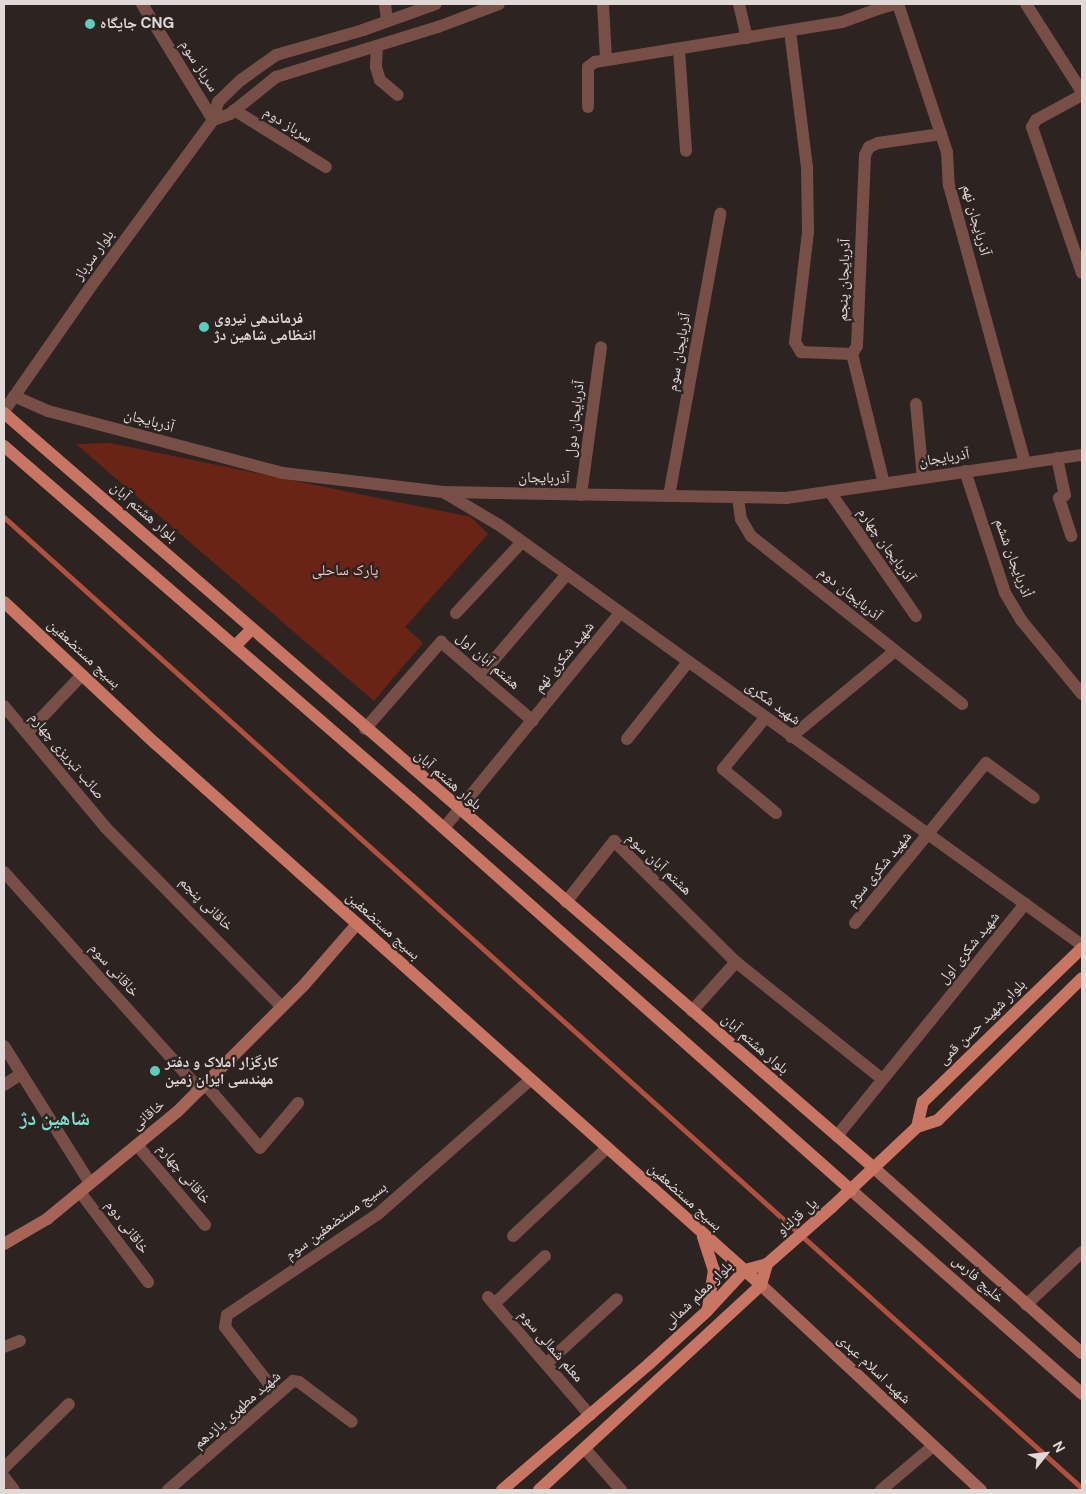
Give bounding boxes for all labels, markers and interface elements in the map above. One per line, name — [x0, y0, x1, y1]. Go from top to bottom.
place label: جایگاه CNG — [100, 15, 174, 33]
marker: جایگاه CNG — [84, 18, 96, 30]
street label: سرباز سوم — [176, 37, 222, 95]
street label: سرباز دوم — [260, 103, 316, 147]
street label: آذربایجان نهم — [958, 182, 994, 258]
street label: بلوار سرباز — [70, 226, 118, 284]
street label: آذربایجان پنجم — [834, 238, 854, 322]
place label: فرماندهی نیروی انتظامی شاهین دژ — [214, 309, 316, 344]
street label: آذربایجان سوم — [663, 311, 695, 393]
marker: فرماندهی نیروی انتظامی شاهین دژ — [198, 321, 210, 333]
street label: آذربایجان دول — [561, 380, 589, 458]
street label: آذربایجان — [122, 406, 176, 436]
street label: آذربایجان — [917, 445, 971, 471]
street label: آذربایجان — [518, 469, 570, 487]
street label: بلوار هشتم آبان — [107, 478, 181, 546]
street label: آذربایجان چهارم — [854, 504, 918, 586]
street label: أذربایجان ششم — [990, 516, 1036, 600]
park label: پارک ساحلی — [312, 562, 378, 580]
street label: آذربایجان دوم — [815, 563, 885, 625]
street label: بسیج مستضعفین — [44, 616, 124, 692]
street label: شهید شکری نهم — [530, 618, 598, 696]
street label: هشتم آبان اول — [452, 628, 524, 694]
street label: شهید شکری — [742, 677, 804, 729]
street label: صائب تبریزی چهارم — [25, 709, 109, 803]
street label: بلوار هشتم آبان — [411, 746, 485, 814]
street label: شهید شکری سوم — [842, 828, 916, 910]
street label: هشتم آبان سوم — [622, 829, 696, 899]
street label: خاقانی پنجم — [175, 873, 237, 935]
street label: بسیج مستضعفین — [342, 888, 424, 964]
street label: شهید شکری اول — [934, 908, 1004, 988]
street label: خاقانی سوم — [85, 939, 143, 1001]
street label: بلوار شهید حسن قمی — [934, 975, 1030, 1069]
street label: بلوار هشتم آبان — [718, 1010, 792, 1078]
place label: کارگزار املاک و دفتر مهندسی ایران زمین — [165, 1053, 278, 1088]
marker: کارگزار املاک و دفتر مهندسی ایران زمین — [149, 1065, 161, 1077]
street label: خاقانی — [128, 1096, 168, 1134]
district label: شاهین دژ — [20, 1106, 90, 1130]
street label: خاقانی چهارم — [153, 1140, 215, 1208]
street label: بسیج مستضعفین — [644, 1159, 726, 1235]
street label: بسیج مستضعفین سوم — [281, 1178, 391, 1264]
street label: پل قزلناو — [773, 1194, 821, 1240]
street label: خاقانی دوم — [101, 1197, 153, 1257]
street label: خلیج فارس — [948, 1251, 1008, 1307]
street label: بلوار معلم شمالی — [659, 1257, 737, 1333]
street label: معلم شمالی سوم — [515, 1306, 587, 1386]
street label: شهید اسلام عبدی — [833, 1330, 915, 1408]
street label: شهید مطهری یازدهم — [190, 1367, 284, 1453]
north arrow — [1021, 1429, 1071, 1479]
text: N — [1049, 1438, 1069, 1456]

